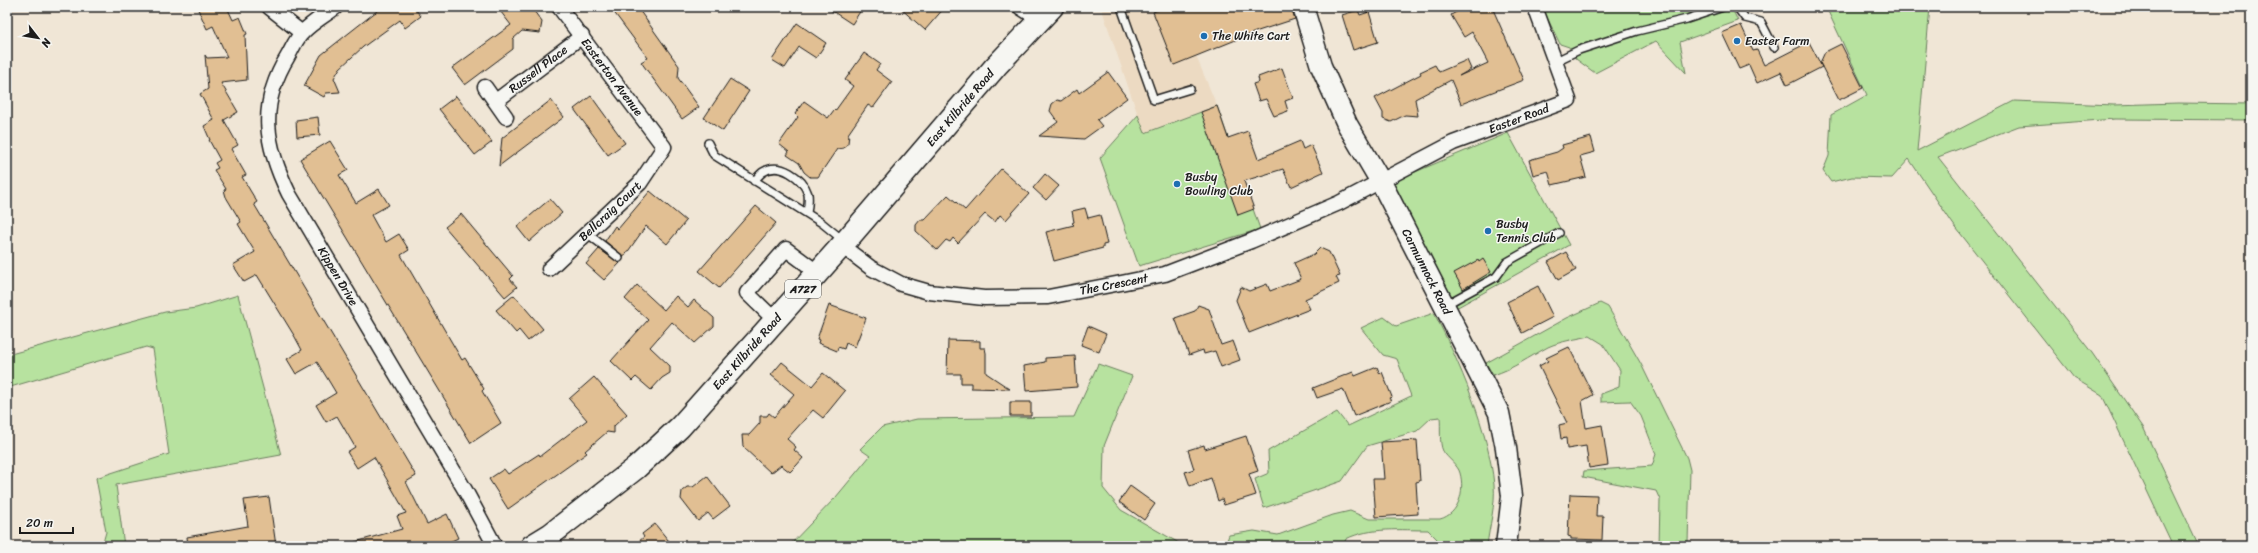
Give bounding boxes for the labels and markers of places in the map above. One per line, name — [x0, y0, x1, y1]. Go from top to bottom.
place label: The White Cart — [1212, 25, 1290, 47]
place label: Easter Farm — [1745, 30, 1809, 52]
marker: The White Cart — [1199, 31, 1209, 41]
marker: Easter Farm — [1732, 36, 1742, 46]
place label: Busby Bowling Club — [1185, 166, 1254, 202]
marker: Busby Bowling Club — [1172, 179, 1182, 189]
place label: Busby Tennis Club — [1496, 213, 1556, 249]
marker: Busby Tennis Club — [1483, 226, 1493, 236]

